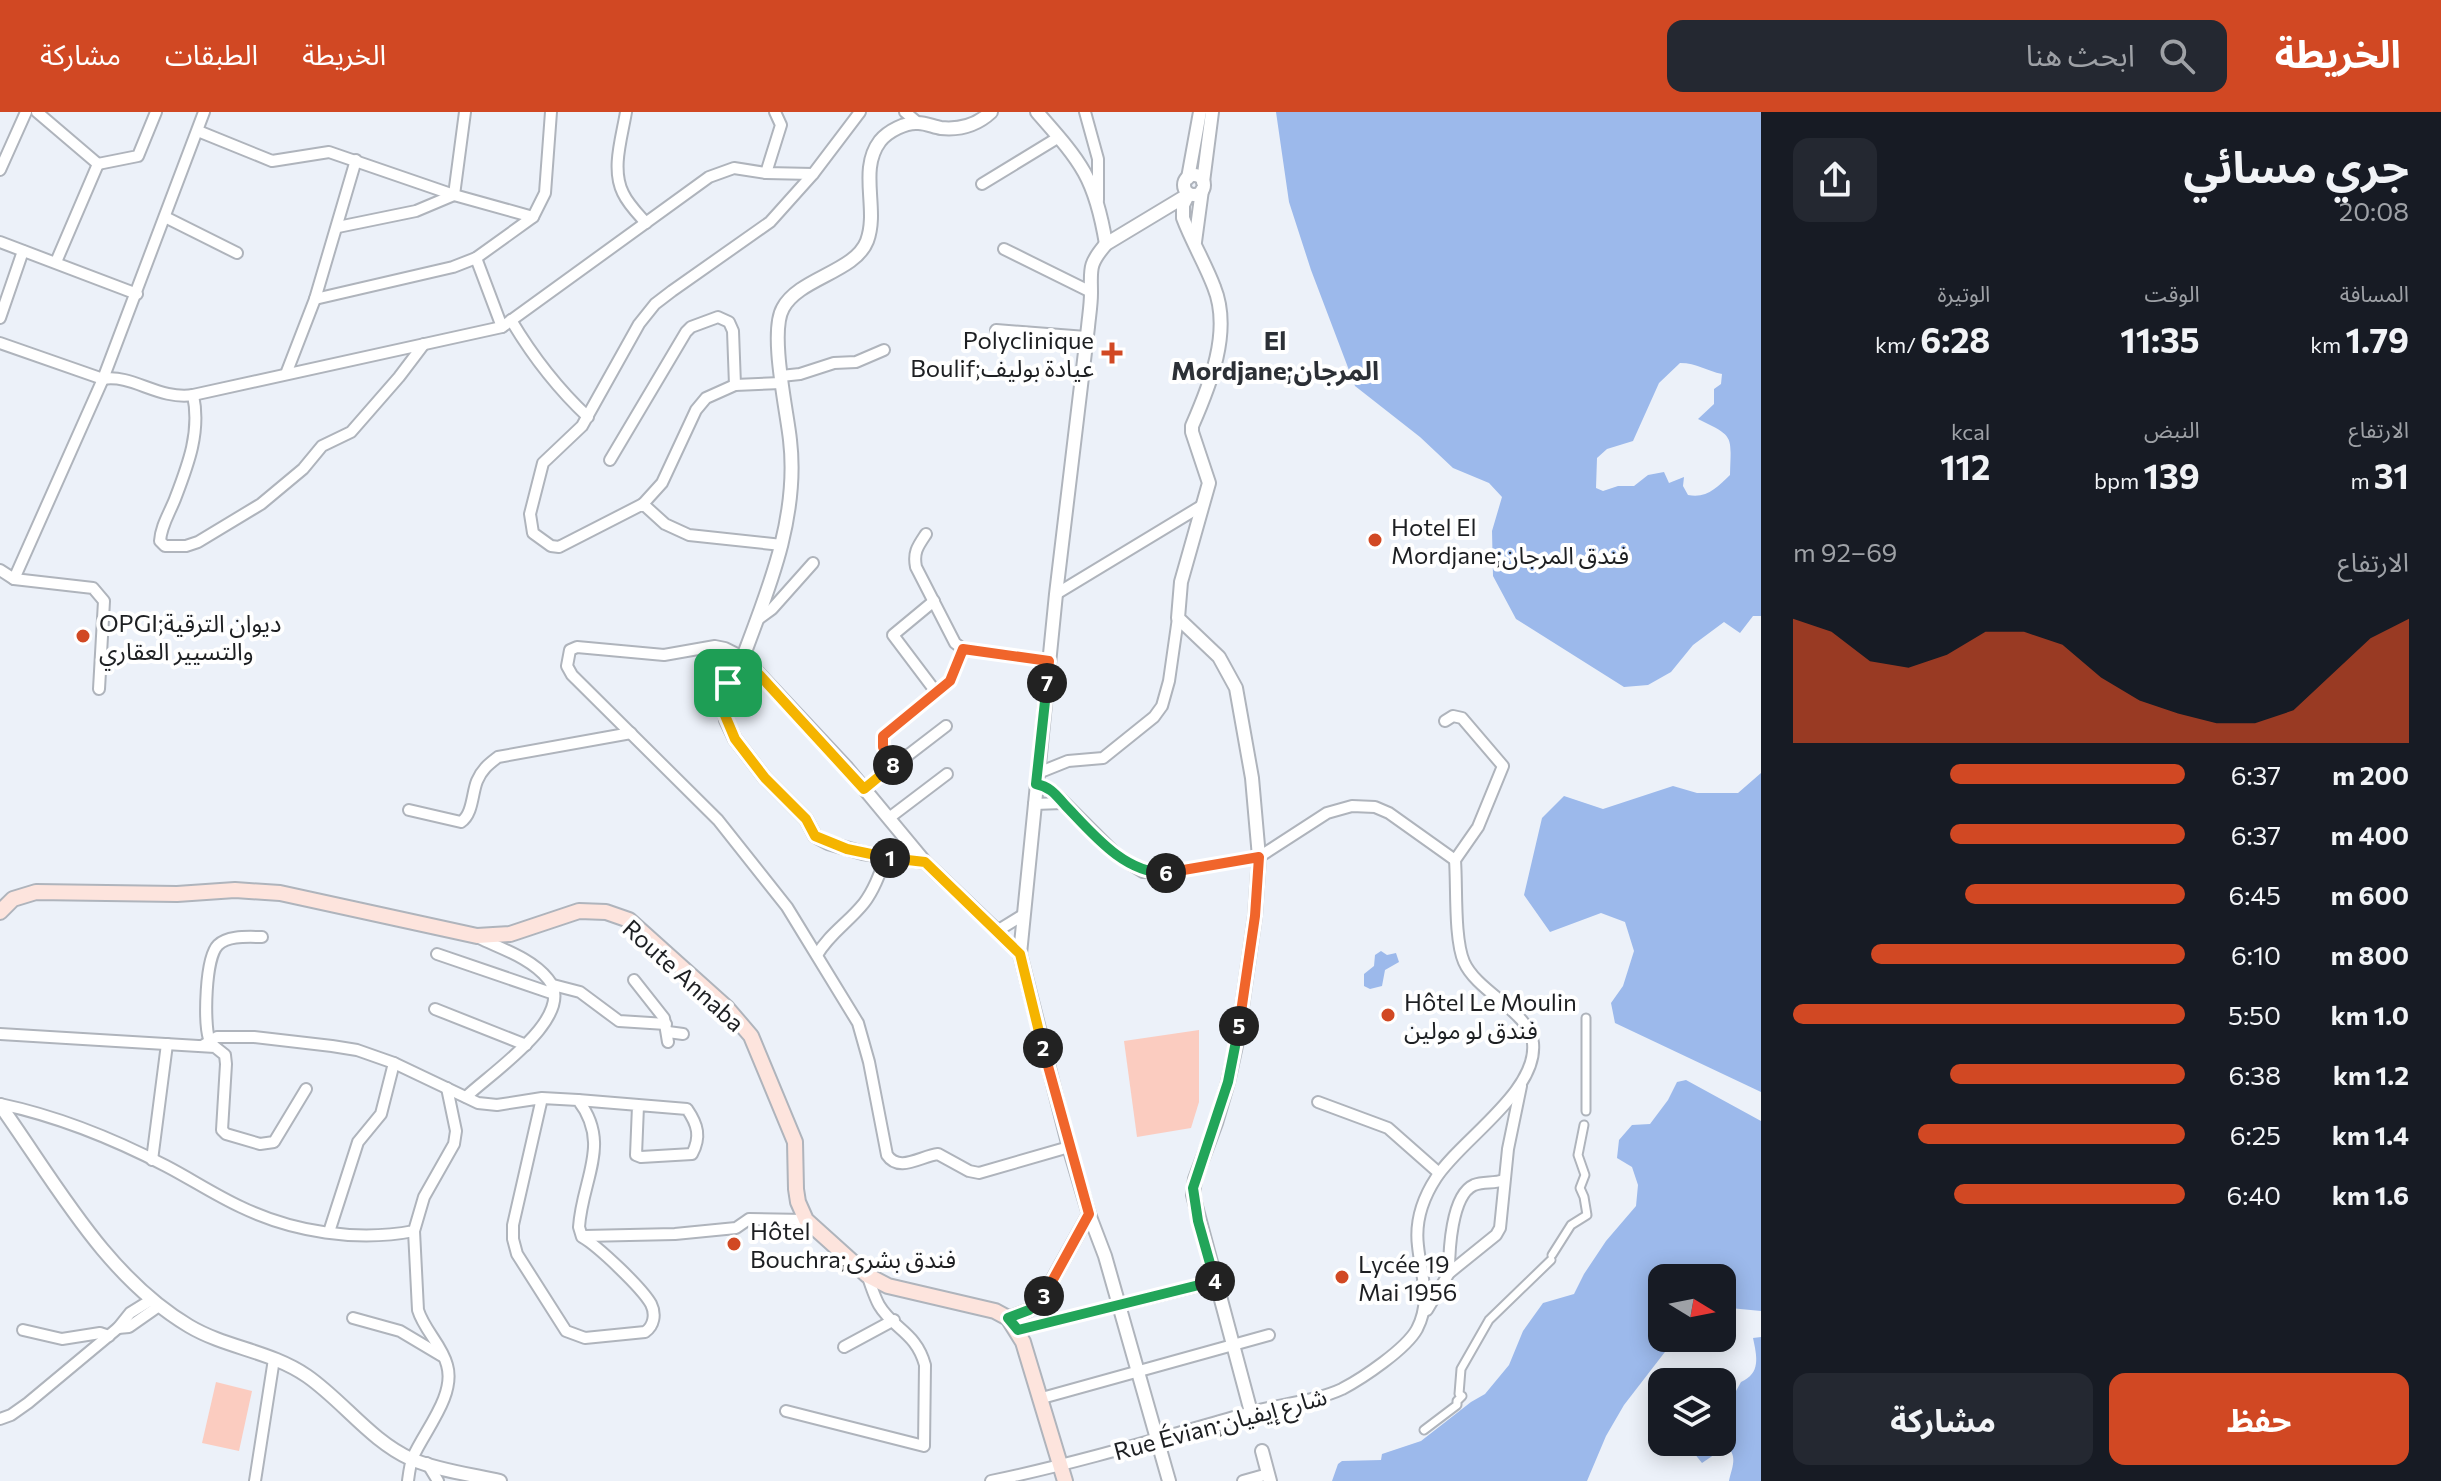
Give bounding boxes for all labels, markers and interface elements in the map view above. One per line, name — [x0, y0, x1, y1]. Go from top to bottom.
search box — [1667, 20, 2227, 92]
text: الخريطة — [2275, 29, 2401, 76]
icon: search — [2155, 34, 2199, 78]
text: ابحث هنا — [2026, 35, 2135, 72]
text: مشاركة — [40, 37, 121, 71]
text: الطبقات — [165, 37, 258, 71]
text: الخريطة — [302, 37, 386, 71]
button: share — [1793, 138, 1877, 222]
text: جري مسائي — [2183, 138, 2409, 192]
text: 20:08 — [2339, 195, 2409, 226]
text: الوتيرة — [1937, 280, 1990, 307]
text: الوقت — [2144, 280, 2200, 307]
text: المسافة — [2340, 280, 2409, 307]
text: 6:28 — [1920, 318, 1990, 360]
text: 11:35 — [2120, 318, 2200, 360]
text: 1.79 — [2346, 318, 2409, 360]
district label: El Mordjane;المرجان — [1171, 324, 1379, 386]
place label: Polyclinique Boulif;عيادة بوليف — [910, 325, 1094, 383]
text: /km — [1875, 331, 1920, 358]
text: km — [2310, 331, 2346, 358]
marker: Polyclinique Boulif;عيادة بوليف — [1101, 342, 1123, 364]
text: النبض — [2144, 416, 2200, 443]
text: الارتفاع — [2349, 416, 2409, 443]
text: kcal — [1951, 418, 1990, 445]
text: 112 — [1940, 445, 1990, 487]
text: 139 — [2144, 454, 2200, 496]
text: 31 — [2374, 454, 2409, 496]
text: bpm — [2094, 467, 2144, 494]
text: m — [2350, 467, 2374, 494]
place label: Hotel El Mordjane;فندق المرجان — [1391, 512, 1629, 570]
marker: Hotel El Mordjane;فندق المرجان — [1366, 531, 1384, 549]
text: 69–92 m — [1793, 536, 1897, 567]
text: الارتفاع — [2338, 546, 2409, 577]
place label: OPGI;ديوان الترقية والتسيير العقاري — [99, 608, 281, 670]
marker: OPGI;ديوان الترقية والتسيير العقاري — [74, 627, 92, 645]
pin — [694, 649, 762, 717]
icon: arrive — [706, 661, 750, 705]
pin: 7 — [1027, 663, 1067, 703]
text: 7 — [1041, 669, 1053, 696]
pin: 8 — [873, 745, 913, 785]
text: 8 — [886, 751, 900, 778]
text: 6:37 — [2231, 759, 2281, 790]
text: 200 m — [2332, 759, 2409, 790]
text: 6:37 — [2231, 819, 2281, 850]
text: 400 m — [2331, 819, 2409, 850]
pin: 1 — [870, 838, 910, 878]
text: 1 — [885, 844, 895, 871]
pin: 6 — [1146, 853, 1186, 893]
text: 6 — [1159, 859, 1173, 886]
text: 6:45 — [2229, 879, 2281, 910]
text: 600 m — [2331, 879, 2409, 910]
street label: Route Annaba — [617, 913, 751, 1037]
text: 6:10 — [2231, 939, 2281, 970]
text: 800 m — [2331, 939, 2409, 970]
place label: Hôtel Le Moulin فندق لو مولين — [1404, 987, 1577, 1045]
text: 5:50 — [2228, 999, 2281, 1030]
text: 1.0 km — [2331, 999, 2409, 1030]
pin: 5 — [1219, 1006, 1259, 1046]
marker: Hôtel Le Moulin فندق لو مولين — [1379, 1006, 1397, 1024]
text: 5 — [1233, 1012, 1245, 1039]
pin: 2 — [1023, 1028, 1063, 1068]
text: 2 — [1037, 1034, 1049, 1061]
text: 6:38 — [2228, 1059, 2281, 1090]
text: 1.2 km — [2333, 1059, 2409, 1090]
text: 6:25 — [2230, 1119, 2281, 1150]
text: 1.4 km — [2332, 1119, 2409, 1150]
text: 6:40 — [2227, 1179, 2281, 1210]
text: 1.6 km — [2332, 1179, 2409, 1210]
place label: Hôtel Bouchra;فندق بشرى — [750, 1216, 956, 1274]
marker: Hôtel Bouchra;فندق بشرى — [725, 1235, 743, 1253]
place label: Lycée 19 Mai 1956 — [1358, 1249, 1457, 1306]
pin: 4 — [1195, 1261, 1235, 1301]
north arrow — [1648, 1264, 1736, 1352]
map controls — [1648, 1264, 1736, 1456]
text: 4 — [1208, 1267, 1222, 1294]
marker: Lycée 19 Mai 1956 — [1333, 1268, 1351, 1286]
pin: 3 — [1024, 1276, 1064, 1316]
text: 3 — [1038, 1282, 1050, 1309]
button: layers — [1648, 1368, 1736, 1456]
button: مشاركة — [1793, 1373, 2093, 1465]
button: حفظ — [2109, 1373, 2409, 1465]
street label: Rue Évian;شارع إيفيان — [1110, 1381, 1331, 1469]

